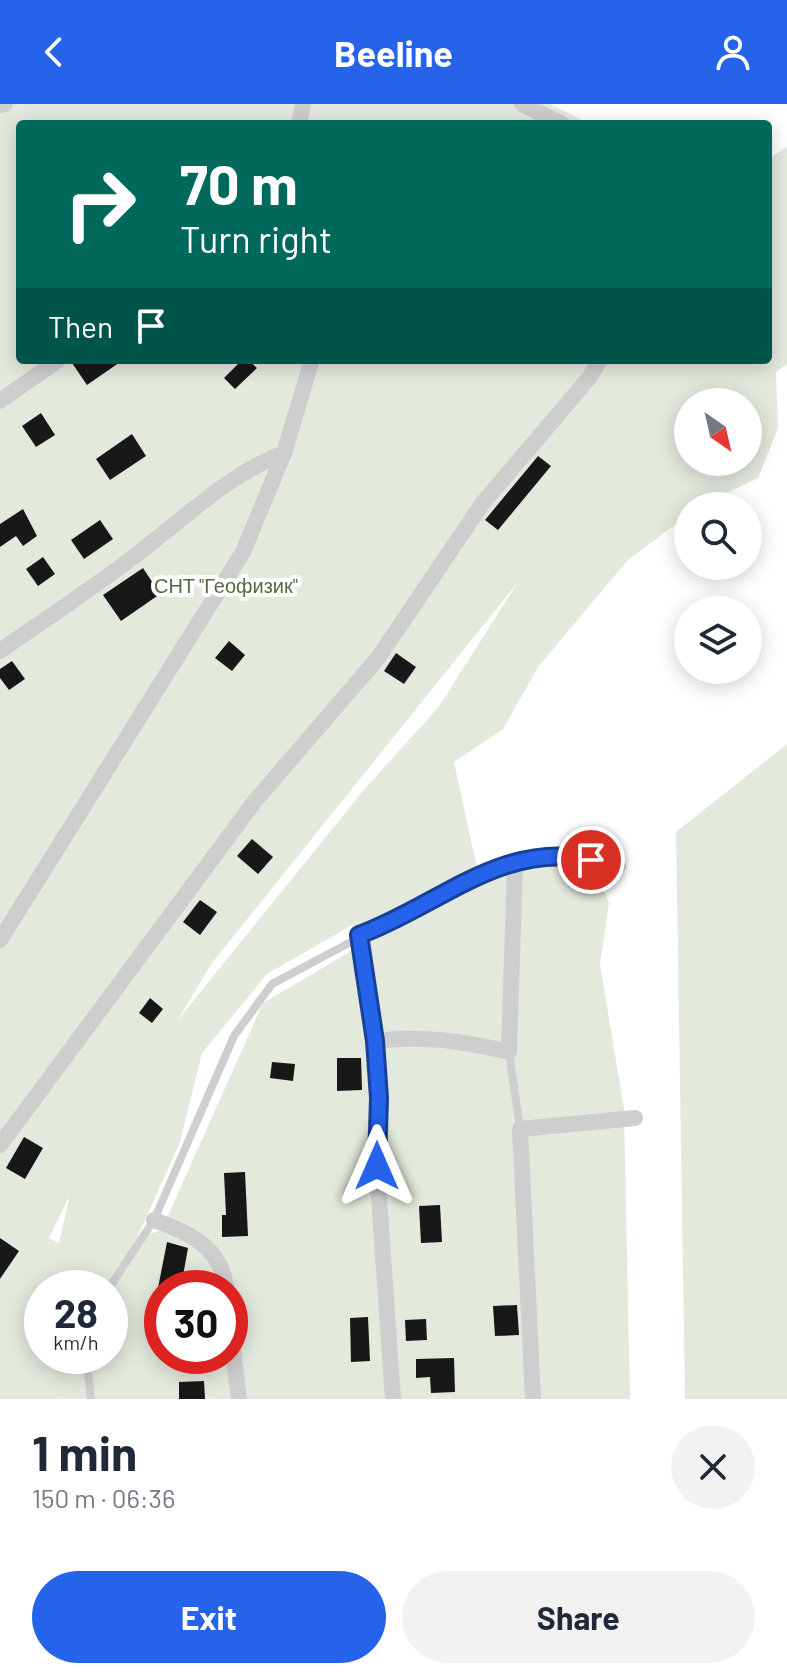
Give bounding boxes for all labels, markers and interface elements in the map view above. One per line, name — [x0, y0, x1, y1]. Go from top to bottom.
icon: back — [32, 30, 76, 74]
icon: person — [711, 30, 755, 74]
text: Beeline — [334, 31, 453, 74]
text: 70 m — [180, 149, 298, 216]
icon: right — [48, 152, 152, 256]
text: Turn right — [180, 217, 332, 260]
icon: arrive — [129, 304, 173, 348]
text: Then — [48, 308, 113, 344]
north arrow — [674, 388, 762, 476]
map controls — [674, 388, 762, 684]
button: search — [674, 492, 762, 580]
park label: СНТ "Геофизик" — [154, 573, 298, 597]
button: layers — [674, 596, 762, 684]
pin — [557, 826, 625, 894]
icon: arrive — [569, 838, 613, 882]
position arrow — [335, 1124, 419, 1208]
speed limit sign: 30 — [144, 1270, 248, 1374]
text: 28 — [54, 1288, 98, 1336]
text: km/h — [53, 1330, 99, 1354]
text: 1 min — [32, 1423, 137, 1481]
button: close — [671, 1425, 755, 1509]
text: 150 m · 06:36 — [32, 1482, 175, 1513]
button: Exit — [32, 1571, 386, 1663]
button: Share — [402, 1571, 755, 1663]

